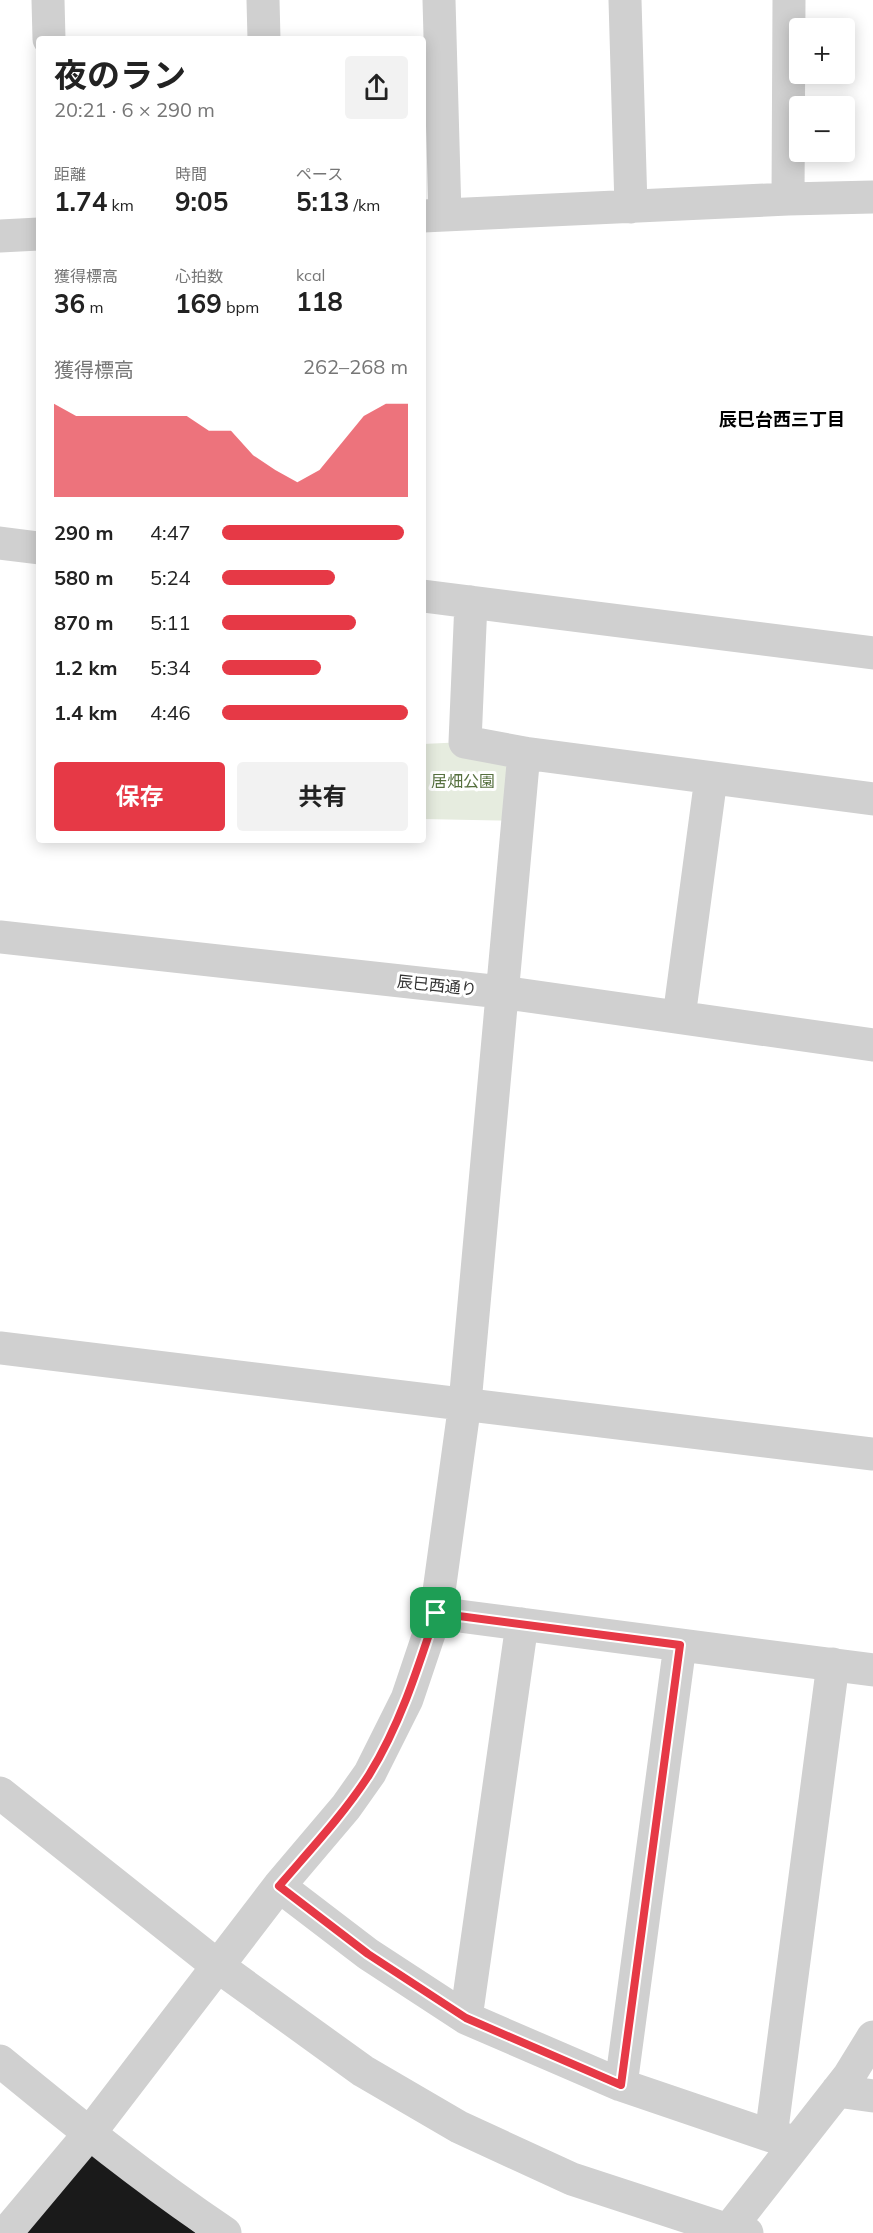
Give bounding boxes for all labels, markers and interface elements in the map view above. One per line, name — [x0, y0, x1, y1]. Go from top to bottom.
map controls — [789, 18, 855, 162]
button: + — [789, 18, 855, 84]
text: 夜のラン — [54, 54, 186, 95]
button: share — [345, 56, 408, 119]
button: − — [789, 96, 855, 162]
text: 20:21 · 6 × 290 m — [54, 97, 215, 122]
text: 距離 — [54, 164, 86, 184]
text: 時間 — [175, 164, 207, 184]
text: ペース — [296, 164, 343, 184]
text: 1.74 — [54, 185, 107, 218]
text: 9:05 — [175, 185, 228, 218]
text: 5:13 — [296, 185, 349, 218]
text: km — [107, 195, 134, 215]
text: /km — [349, 195, 380, 215]
text: kcal — [296, 265, 325, 285]
text: 獲得標高 — [54, 266, 118, 286]
text: 心拍数 — [175, 266, 223, 286]
text: 118 — [296, 285, 343, 318]
text: 36 — [54, 287, 85, 320]
text: 169 — [175, 287, 222, 320]
text: m — [85, 297, 103, 317]
text: bpm — [222, 297, 259, 317]
text: 262–268 m — [303, 354, 408, 379]
text: 獲得標高 — [54, 357, 134, 382]
district label: 辰巳台西三丁目 — [719, 408, 845, 431]
text: 290 m — [54, 520, 113, 545]
text: 4:47 — [150, 520, 191, 545]
text: 580 m — [54, 565, 113, 590]
text: 5:24 — [150, 565, 191, 590]
text: 870 m — [54, 610, 113, 635]
text: 5:11 — [150, 610, 191, 635]
text: 1.2 km — [54, 655, 117, 680]
text: 5:34 — [150, 655, 191, 680]
text: 1.4 km — [54, 700, 117, 725]
text: 4:46 — [150, 700, 191, 725]
button: 保存 — [54, 762, 225, 831]
button: 共有 — [237, 762, 408, 831]
park label: 居畑公園 — [431, 771, 495, 791]
street label: 辰巳西通り — [396, 971, 478, 999]
pin — [410, 1587, 461, 1638]
icon: arrive — [419, 1596, 452, 1629]

